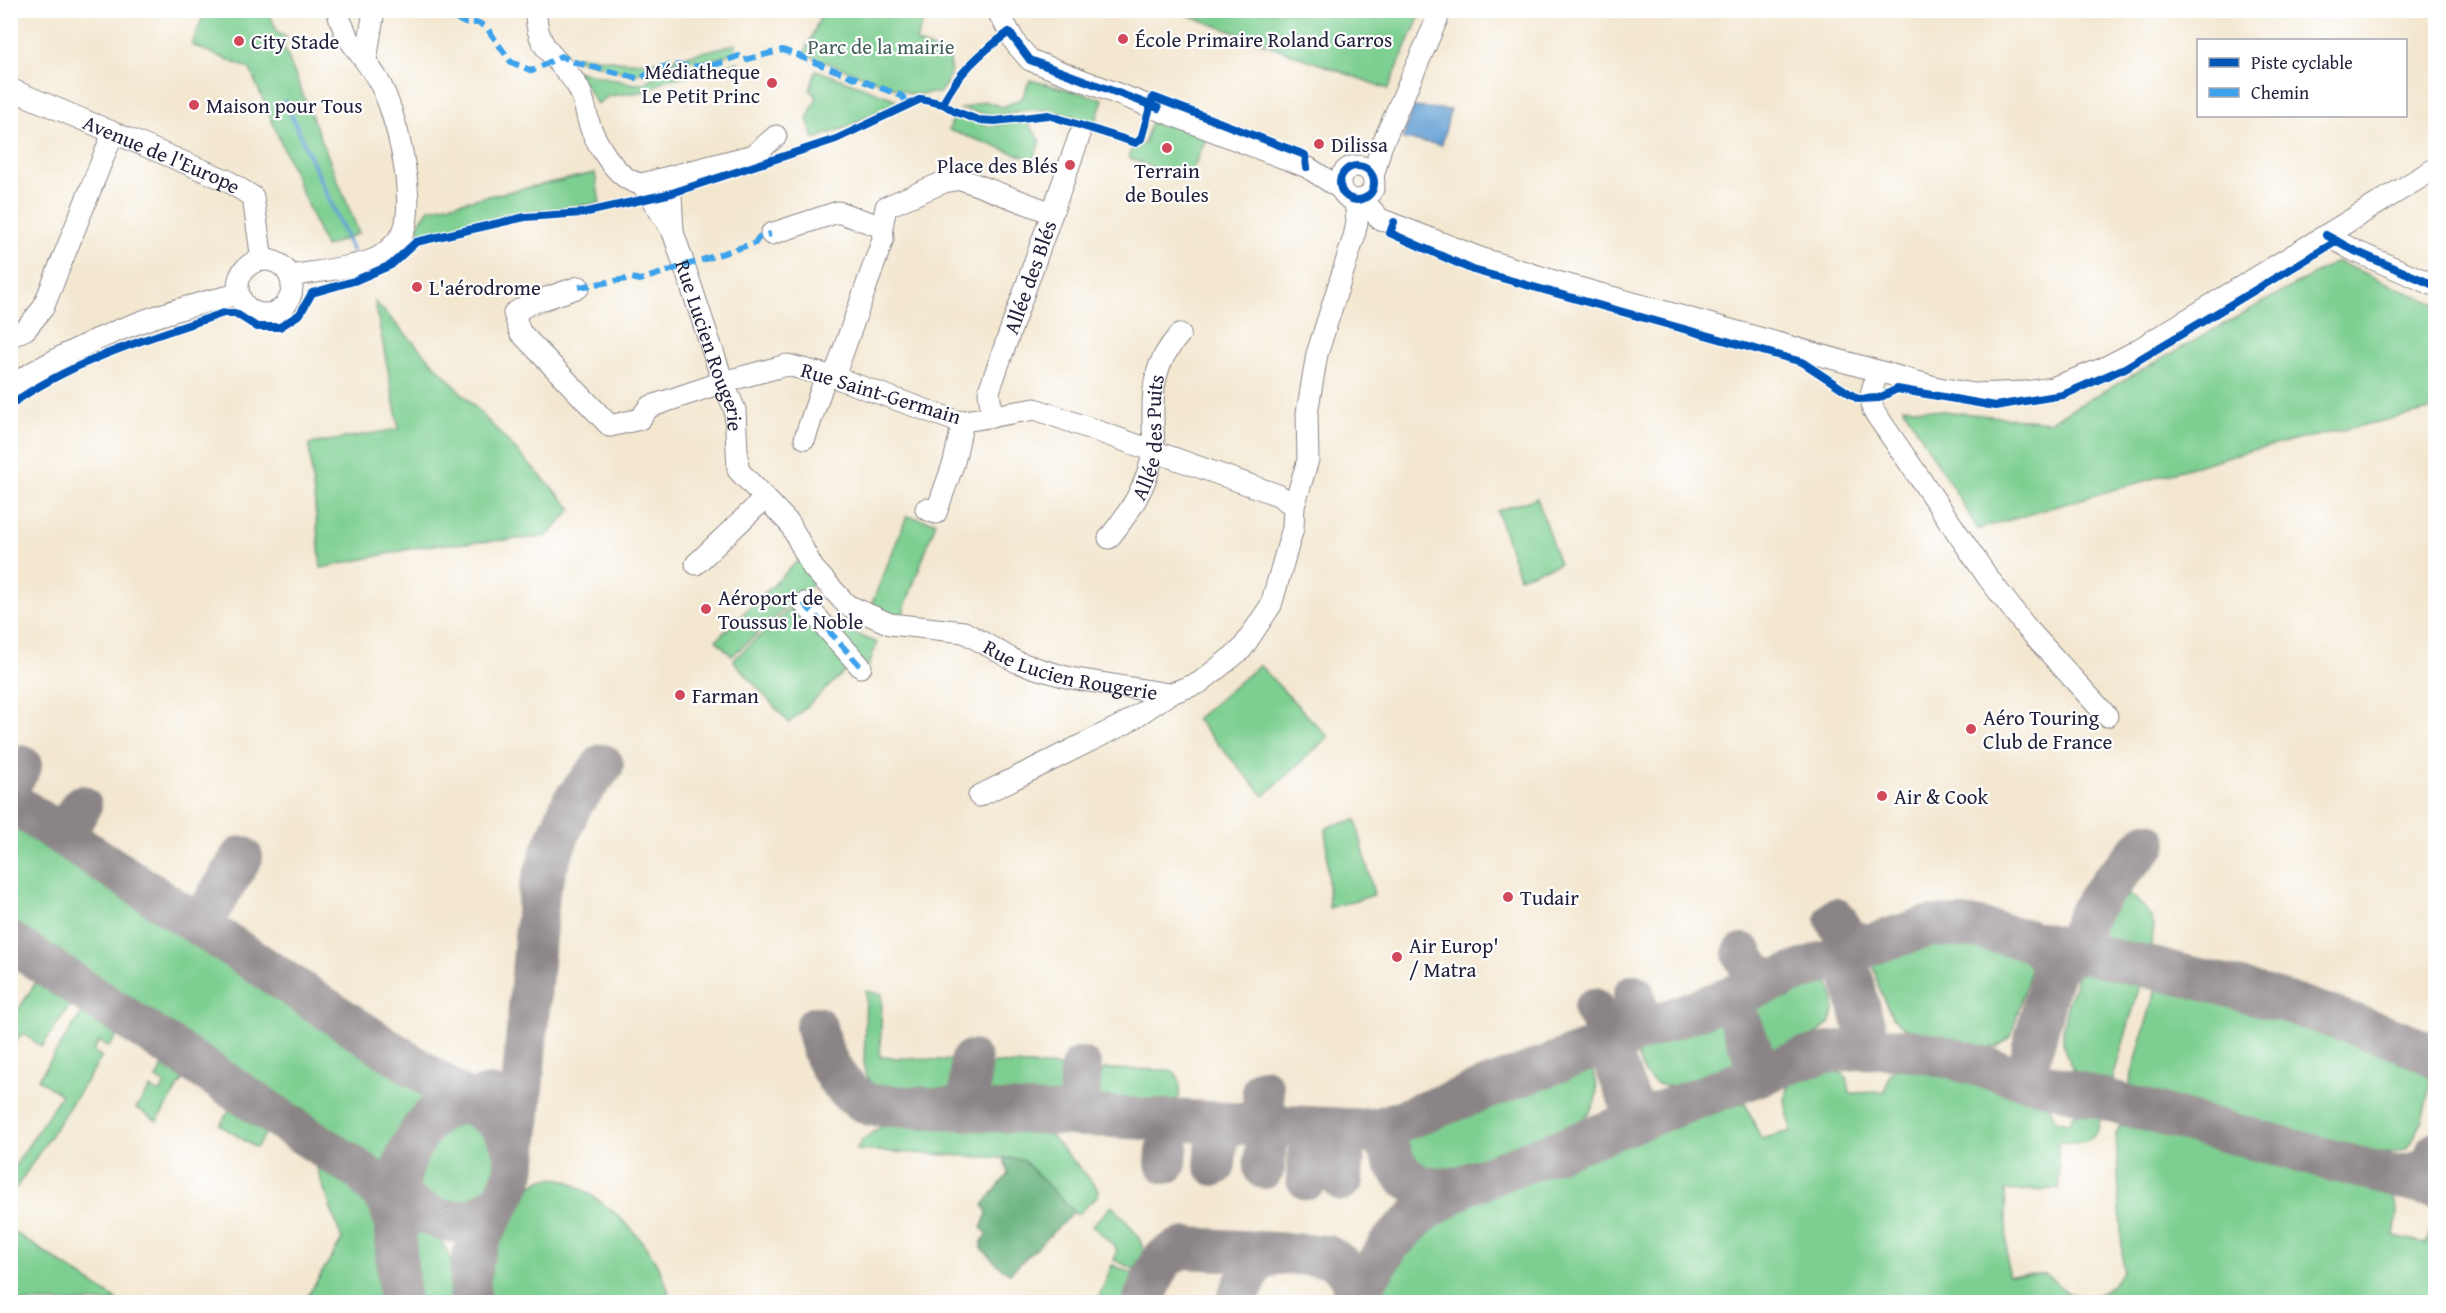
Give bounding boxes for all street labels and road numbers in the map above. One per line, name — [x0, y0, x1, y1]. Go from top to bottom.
street label: Avenue de l'Europe — [78, 106, 247, 201]
street label: Allée des Blés — [995, 216, 1064, 338]
street label: Rue Lucien Rougerie — [668, 255, 752, 432]
street label: Rue Saint-Germain — [797, 354, 965, 432]
street label: Allée des Puits — [1123, 371, 1172, 505]
street label: Rue Lucien Rougerie — [978, 631, 1160, 707]

